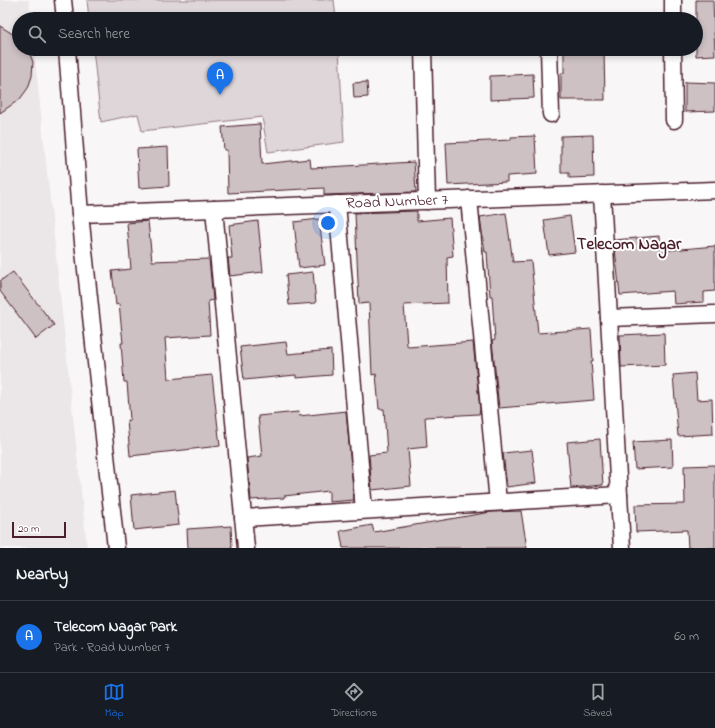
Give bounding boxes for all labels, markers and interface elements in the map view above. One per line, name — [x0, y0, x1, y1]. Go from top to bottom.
search box — [12, 12, 703, 56]
icon: search — [26, 23, 48, 45]
text: Search here — [58, 23, 130, 45]
pin: A — [207, 62, 233, 95]
street label: Road Number 7 — [345, 188, 449, 216]
your location — [318, 213, 338, 233]
district label: Telecom Nagar — [577, 232, 682, 259]
scale bar — [12, 520, 66, 539]
text: 20 m — [18, 521, 40, 537]
text: Nearby — [16, 562, 68, 587]
text: Telecom Nagar Park — [54, 616, 177, 638]
text: A — [25, 627, 33, 646]
text: 60 m — [674, 627, 699, 646]
text: Park · Road Number 7 — [54, 638, 170, 657]
tab: Map — [103, 681, 125, 721]
tab: Directions — [331, 681, 377, 721]
tab: Saved — [583, 681, 612, 721]

